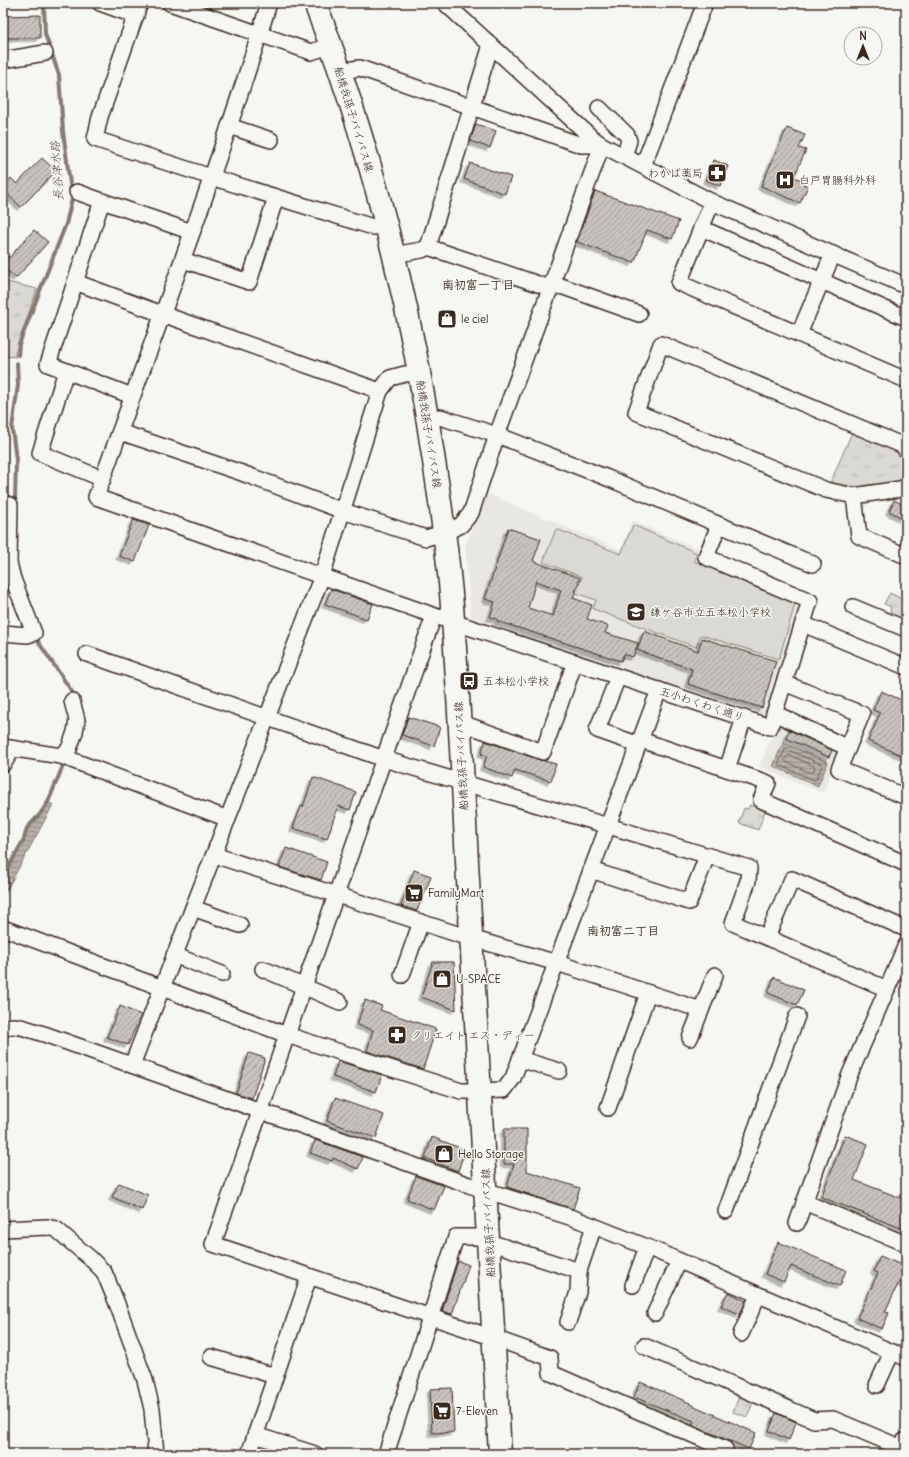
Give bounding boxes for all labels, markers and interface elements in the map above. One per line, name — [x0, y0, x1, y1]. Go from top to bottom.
north arrow — [843, 26, 883, 66]
text: N — [859, 29, 867, 43]
street label: 船橋我孫子バイパス線 — [331, 64, 377, 174]
water label: 長谷津水路 — [47, 140, 66, 201]
pharmacy icon: わかば薬局 — [706, 162, 728, 184]
place label: わかば薬局 — [648, 166, 703, 180]
hospital icon: 白戸胃腸科外科 — [774, 169, 796, 191]
place label: 白戸胃腸科外科 — [799, 173, 876, 187]
district label: 南初富一丁目 — [442, 277, 514, 292]
shop icon: le ciel — [436, 308, 458, 330]
place label: le ciel — [461, 312, 488, 326]
street label: 船橋我孫子バイパス線 — [413, 379, 445, 489]
school or university icon: 鎌ケ谷市立五本松小学校 — [625, 601, 647, 623]
place label: 鎌ケ谷市立五本松小学校 — [650, 605, 771, 619]
bus stop icon: 五本松小学校 — [458, 670, 480, 692]
place label: 五本松小学校 — [483, 674, 549, 688]
street label: 五小わくわく通り — [658, 684, 746, 724]
street label: 船橋我孫子バイパス線 — [451, 701, 471, 811]
supermarket icon: FamilyMart — [403, 882, 425, 904]
place label: FamilyMart — [428, 886, 484, 900]
district label: 南初富二丁目 — [587, 923, 659, 938]
shop icon: U-SPACE — [431, 968, 453, 990]
place label: U-SPACE — [456, 972, 501, 986]
pharmacy icon: クリエイト エス・ディー — [386, 1024, 408, 1046]
place label: クリエイト エス・ディー — [411, 1028, 535, 1042]
shop icon: Hello Storage — [433, 1143, 455, 1165]
place label: Hello Storage — [458, 1147, 524, 1161]
street label: 船橋我孫子バイパス線 — [478, 1168, 498, 1278]
supermarket icon: 7-Eleven — [431, 1400, 453, 1422]
place label: 7-Eleven — [456, 1404, 498, 1418]

